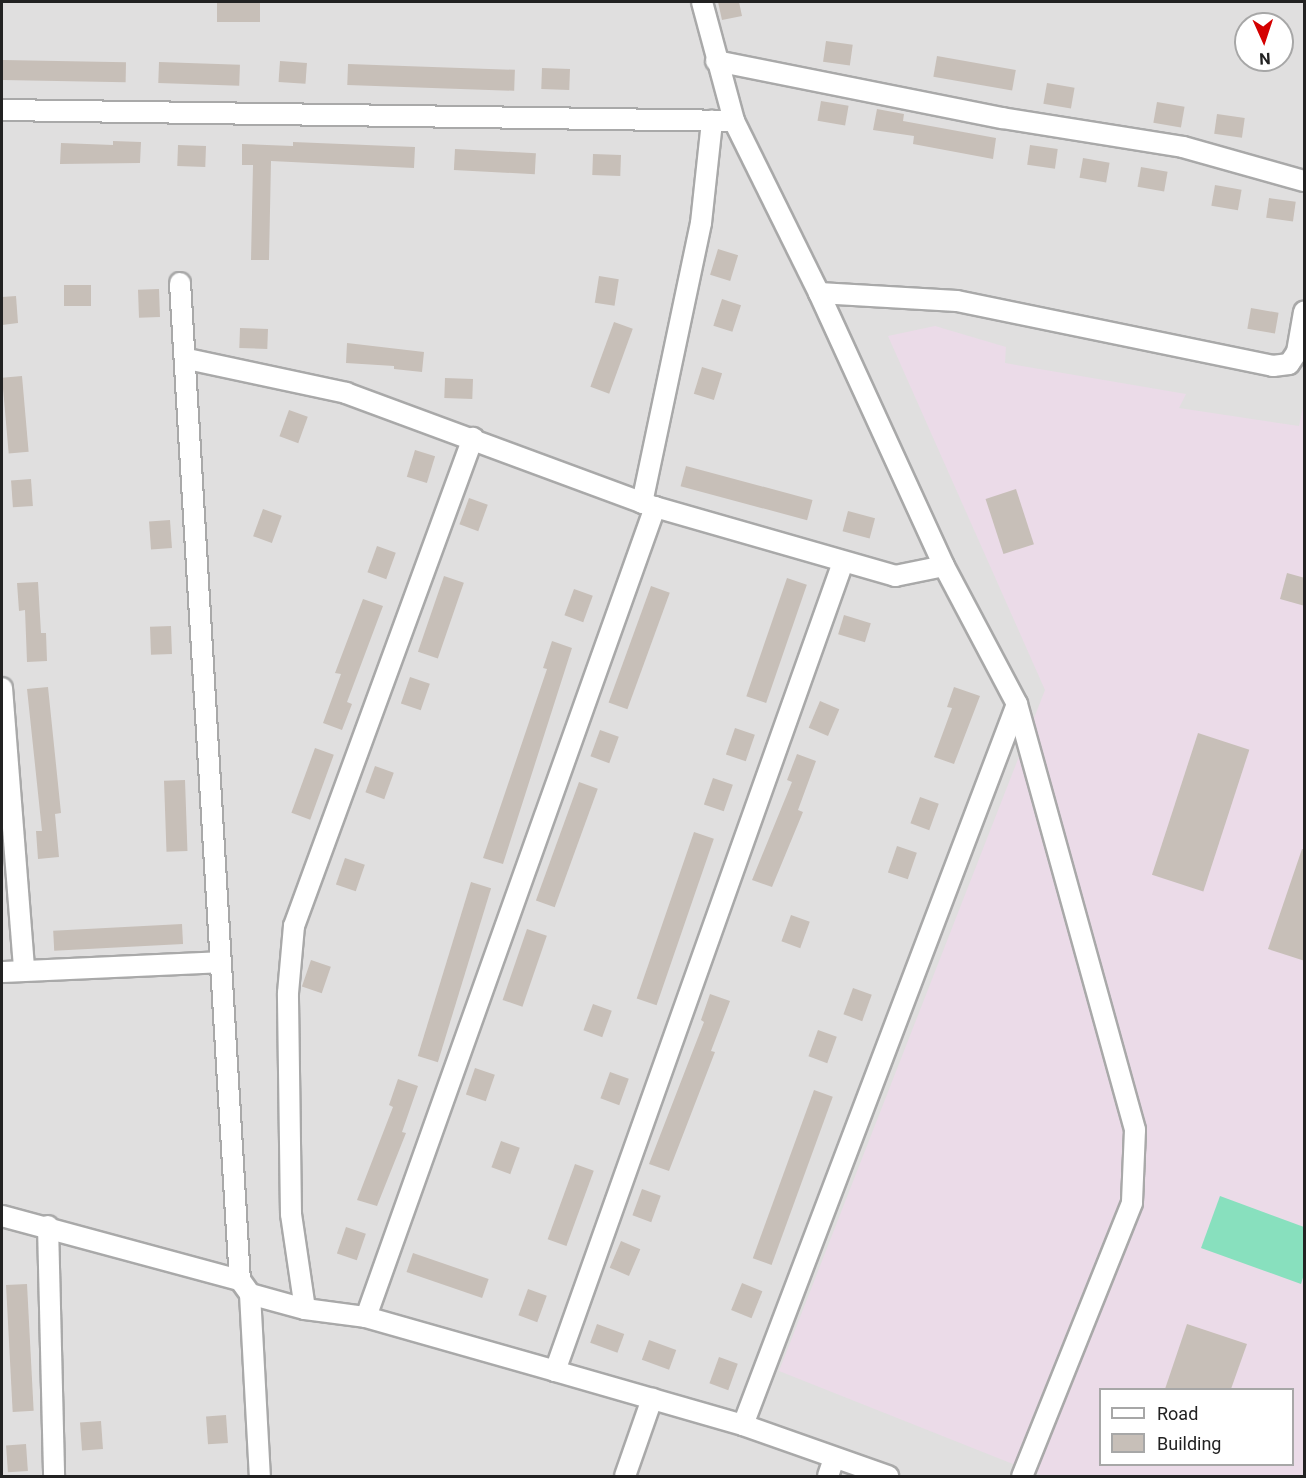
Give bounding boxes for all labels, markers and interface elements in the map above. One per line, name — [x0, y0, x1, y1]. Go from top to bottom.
north arrow — [1234, 12, 1294, 72]
text: N — [1259, 49, 1271, 68]
legend — [1099, 1388, 1294, 1466]
text: Road — [1157, 1403, 1198, 1424]
text: Building — [1157, 1433, 1221, 1454]

